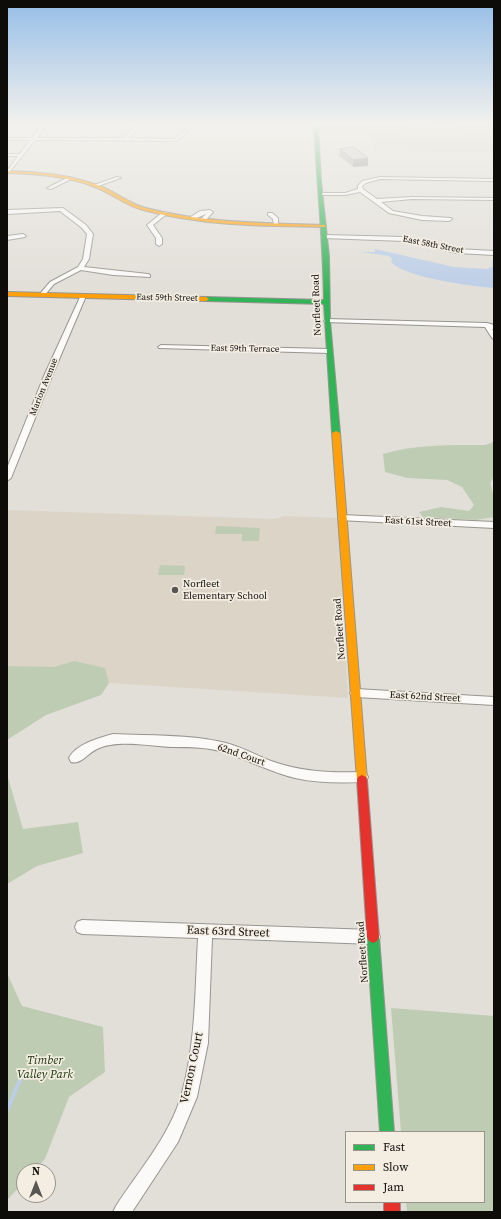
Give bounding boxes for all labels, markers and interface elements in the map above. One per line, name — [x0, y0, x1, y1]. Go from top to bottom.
street label: East 58th Street — [402, 234, 464, 256]
street label: Norfleet Road — [310, 274, 324, 336]
street label: East 59th Street — [136, 292, 198, 304]
street label: East 59th Terrace — [210, 343, 280, 355]
street label: Marion Avenue — [28, 357, 60, 417]
street label: East 61st Street — [384, 514, 452, 530]
place label: Norfleet Elementary School — [183, 578, 267, 602]
marker: Norfleet Elementary School — [170, 585, 180, 595]
street label: Norfleet Road — [332, 598, 348, 660]
street label: East 62nd Street — [389, 689, 461, 705]
street label: 62nd Court — [216, 741, 266, 769]
street label: Norfleet Road — [355, 921, 371, 983]
street label: East 63rd Street — [186, 923, 270, 941]
street label: Vernon Court — [177, 1031, 207, 1105]
park label: Timber Valley Park — [17, 1054, 73, 1082]
legend — [345, 1131, 485, 1203]
text: Fast — [383, 1139, 405, 1155]
text: Slow — [383, 1159, 408, 1175]
north arrow — [16, 1163, 56, 1203]
text: N — [32, 1164, 40, 1179]
text: Jam — [383, 1179, 404, 1195]

